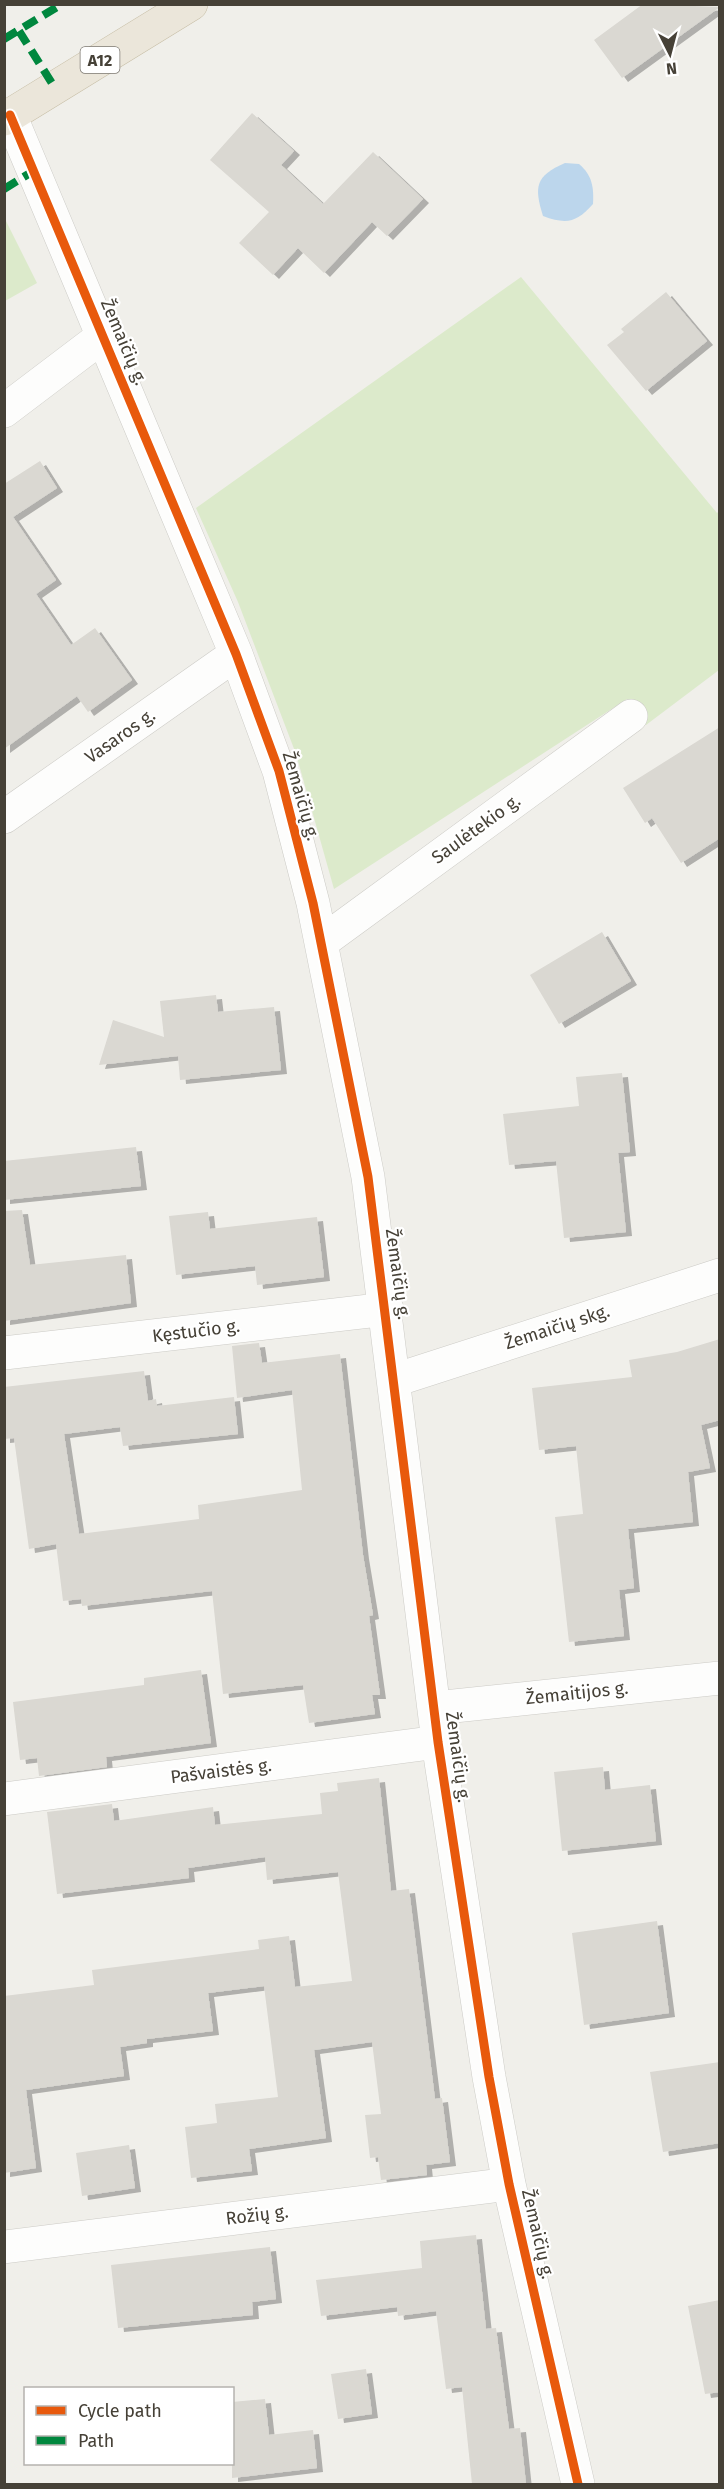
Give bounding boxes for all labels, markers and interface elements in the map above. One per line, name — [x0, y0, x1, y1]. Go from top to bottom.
north arrow — [640, 24, 700, 84]
road number: A12 — [80, 47, 120, 73]
text: N — [665, 58, 678, 78]
street label: Žemaičių g. — [96, 295, 152, 389]
street label: Vasaros g. — [81, 704, 159, 768]
street label: Žemaičių g. — [278, 749, 324, 843]
street label: Saulėtekio g. — [427, 789, 525, 869]
street label: Žemaičių g. — [381, 1227, 415, 1321]
street label: Žemaičių skg. — [502, 1300, 612, 1354]
street label: Kęstučio g. — [151, 1315, 241, 1347]
street label: Žemaitijos g. — [525, 1677, 629, 1709]
street label: Žemaičių g. — [441, 1710, 475, 1804]
street label: Pašvaistės g. — [169, 1754, 273, 1788]
street label: Žemaičių g. — [517, 2187, 559, 2281]
street label: Rožių g. — [224, 2200, 290, 2230]
legend — [24, 2387, 234, 2465]
text: Cycle path — [78, 2400, 162, 2422]
text: Path — [78, 2430, 114, 2452]

